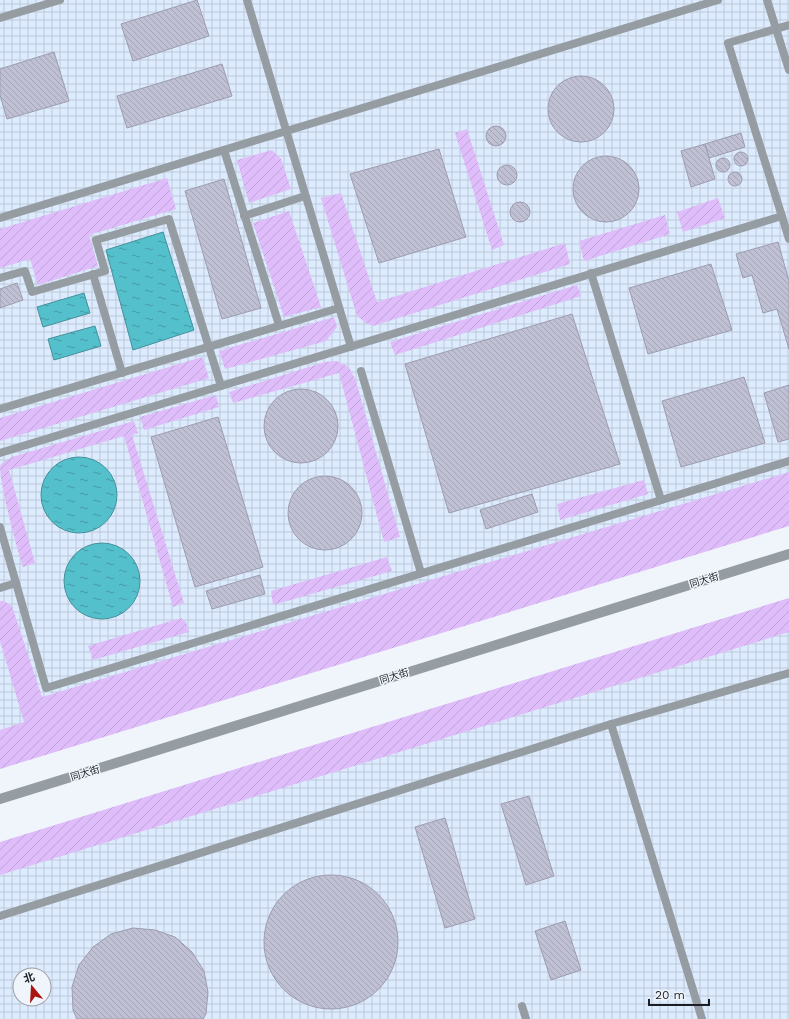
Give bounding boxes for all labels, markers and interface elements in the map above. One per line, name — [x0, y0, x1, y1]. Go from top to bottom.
street label: 同大街 — [688, 570, 720, 590]
street label: 同大街 — [378, 666, 410, 686]
street label: 同大街 — [69, 763, 101, 783]
north arrow — [12, 967, 52, 1007]
text: 北 — [22, 970, 36, 986]
scale bar — [649, 981, 709, 1007]
text: 20 m — [655, 988, 685, 1002]

